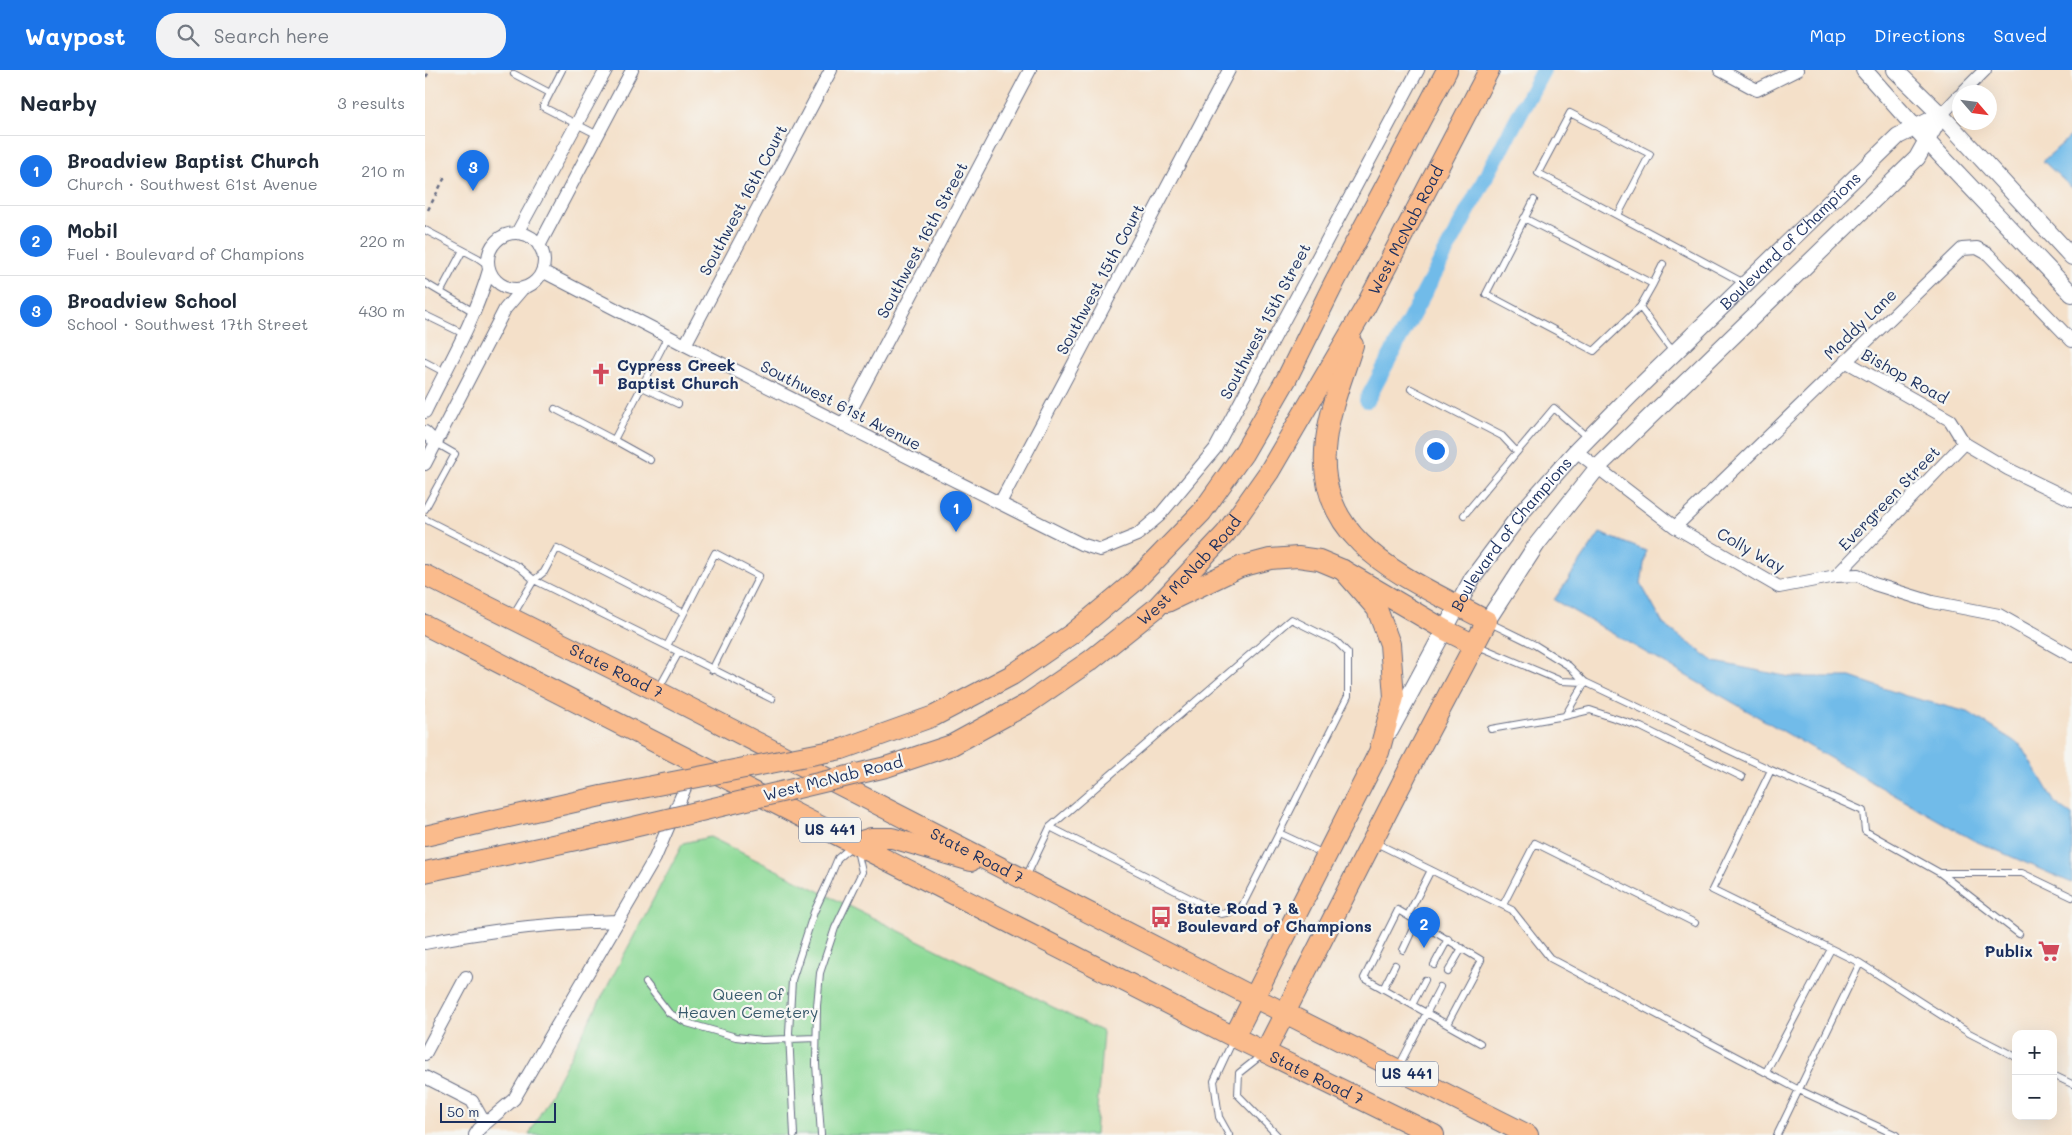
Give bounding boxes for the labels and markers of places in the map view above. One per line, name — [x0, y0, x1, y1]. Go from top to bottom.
pin: 3 — [457, 150, 489, 191]
place label: Cypress Creek Baptist Church — [617, 354, 739, 393]
church icon: Cypress Creek Baptist Church — [588, 361, 614, 387]
pin: 1 — [940, 491, 972, 532]
place label: State Road 7 & Boulevard of Champions — [1177, 897, 1372, 936]
bus stop icon: State Road 7 & Boulevard of Champions — [1148, 904, 1174, 930]
pin: 2 — [1408, 907, 1440, 948]
supermarket icon: Publix — [2036, 938, 2062, 964]
place label: Publix — [1985, 940, 2033, 961]

